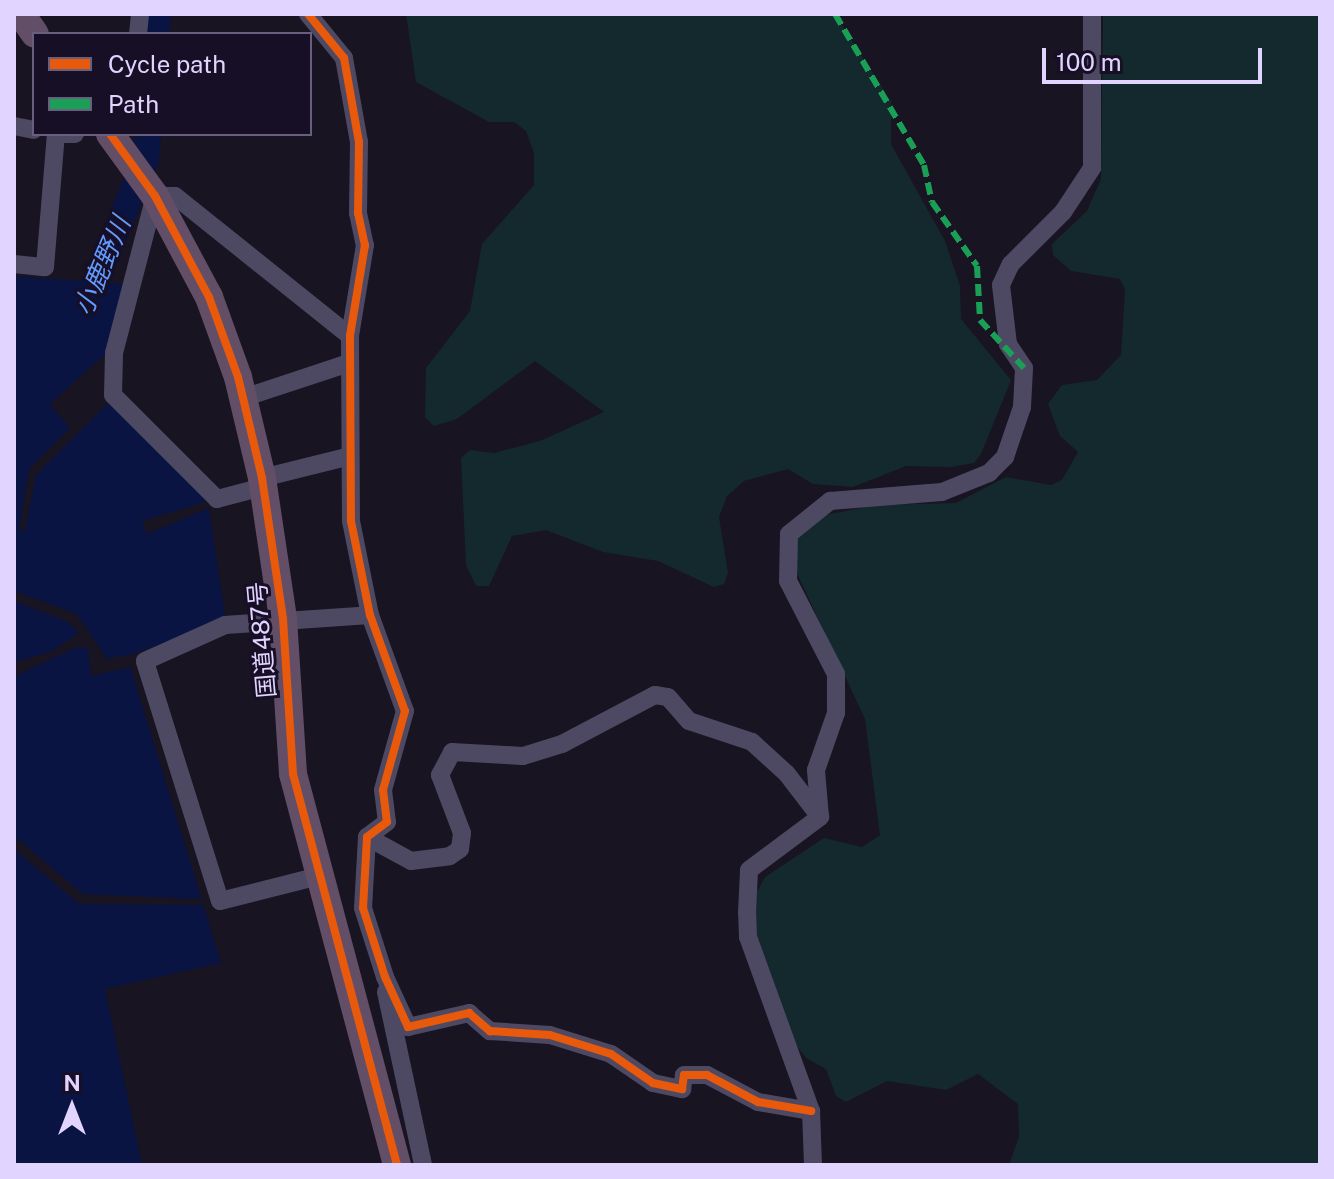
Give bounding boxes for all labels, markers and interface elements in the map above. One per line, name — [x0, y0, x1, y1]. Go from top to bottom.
legend — [32, 32, 312, 136]
scale bar — [1046, 32, 1266, 82]
text: 100 m — [1056, 48, 1122, 76]
text: Cycle path — [108, 50, 226, 78]
text: Path — [108, 90, 159, 118]
water label: 小鹿野川 — [67, 212, 137, 320]
street label: 国道487号 — [243, 581, 281, 699]
north arrow — [32, 1067, 112, 1147]
text: N — [63, 1070, 81, 1096]

